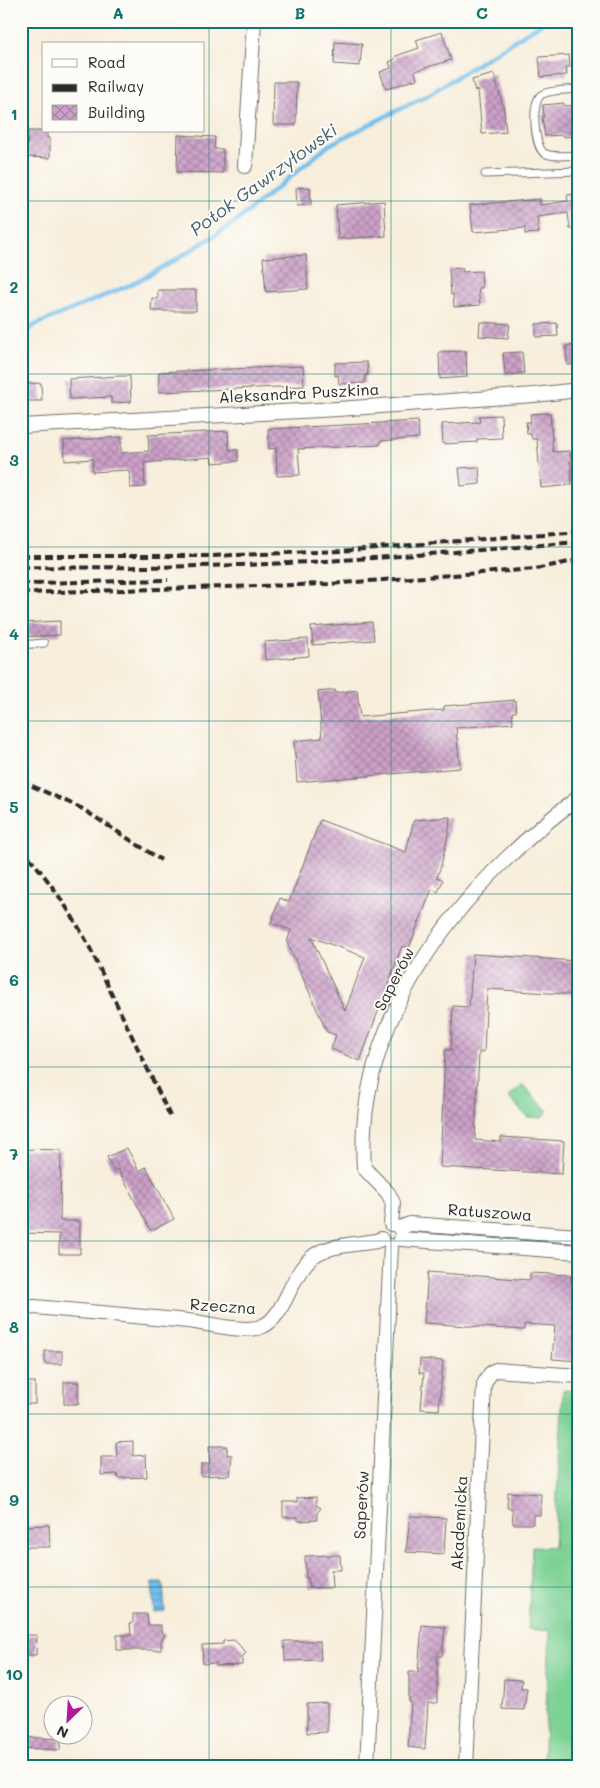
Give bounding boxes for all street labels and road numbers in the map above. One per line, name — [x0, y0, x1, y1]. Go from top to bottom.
street label: Aleksandra Puszkina — [218, 378, 380, 407]
street label: Saperów — [369, 943, 419, 1014]
street label: Ratuszowa — [447, 1198, 533, 1225]
street label: Rzeczna — [189, 1293, 257, 1318]
street label: Saperów — [348, 1470, 373, 1540]
street label: Akademicka — [446, 1475, 471, 1571]

